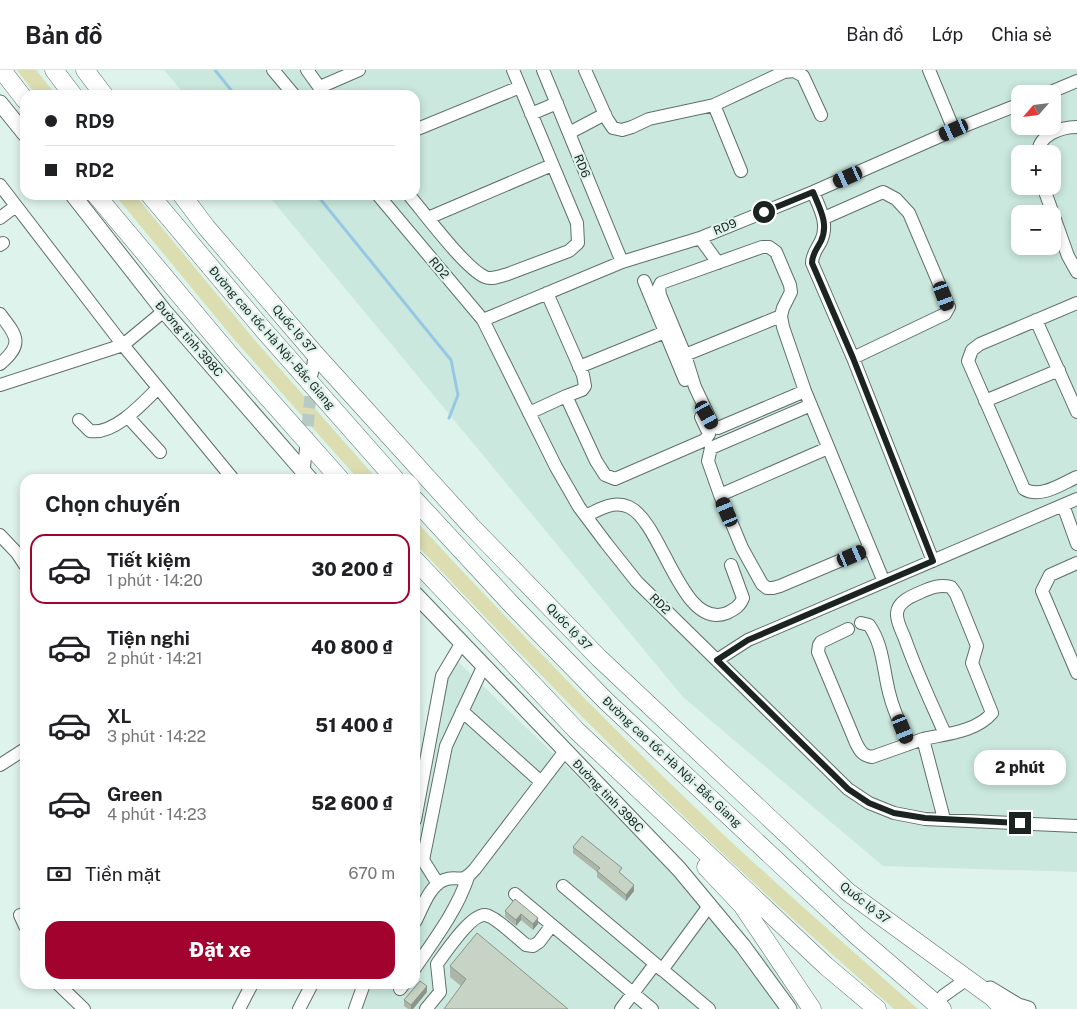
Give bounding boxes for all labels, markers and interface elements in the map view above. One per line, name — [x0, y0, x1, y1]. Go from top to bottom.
text: Bản đồ — [25, 21, 103, 49]
text: Bản đồ — [846, 24, 904, 45]
text: Lớp — [932, 24, 963, 45]
text: Chia sẻ — [991, 24, 1052, 45]
north arrow — [1011, 85, 1061, 135]
map controls — [1011, 85, 1061, 255]
text: RD9 — [75, 110, 114, 132]
car — [937, 117, 970, 143]
button: + — [1011, 145, 1061, 195]
street label: RD6 — [571, 152, 593, 180]
text: RD2 — [75, 159, 114, 181]
car — [831, 164, 864, 190]
route start — [753, 201, 775, 223]
button: − — [1011, 205, 1061, 255]
street label: RD9 — [711, 216, 739, 238]
street label: RD2 — [426, 254, 452, 282]
street label: Đường cao tốc Hà Nội - Bắc Giang — [206, 264, 338, 412]
car — [931, 279, 956, 313]
street label: Đường tỉnh 398C — [152, 298, 226, 380]
street label: Quốc lộ 37 — [269, 302, 319, 356]
car — [693, 398, 720, 432]
text: Chọn chuyến — [45, 491, 180, 517]
car — [714, 495, 739, 529]
car — [835, 543, 868, 569]
icon: car — [47, 547, 92, 592]
text: Tiết kiệm — [107, 549, 191, 571]
text: 30 200 ₫ — [311, 558, 393, 580]
text: 1 phút · 14:20 — [107, 571, 203, 590]
street label: RD2 — [647, 591, 673, 617]
street label: Quốc lộ 37 — [543, 601, 595, 653]
icon: car — [47, 625, 92, 670]
text: Tiện nghi — [107, 627, 190, 649]
text: 40 800 ₫ — [311, 636, 393, 658]
text: 2 phút · 14:21 — [107, 649, 203, 668]
street label: Đường cao tốc Hà Nội - Bắc Giang — [600, 694, 744, 830]
icon: car — [47, 703, 92, 748]
text: XL — [107, 705, 132, 727]
car — [890, 712, 915, 746]
text: 51 400 ₫ — [315, 714, 393, 736]
text: 3 phút · 14:22 — [107, 727, 206, 746]
callout: 2 phút — [974, 750, 1066, 786]
street label: Đường tỉnh 398C — [570, 757, 646, 835]
text: 2 phút — [995, 758, 1045, 777]
icon: car — [47, 781, 92, 826]
text: Green — [107, 783, 162, 805]
text: 52 600 ₫ — [311, 792, 393, 814]
text: 4 phút · 14:23 — [107, 805, 207, 824]
route end — [1009, 812, 1031, 834]
icon: cash — [45, 860, 73, 888]
text: Tiền mặt — [85, 863, 161, 885]
text: 670 m — [349, 864, 395, 883]
street label: Quốc lộ 37 — [837, 879, 893, 927]
button: Đặt xe — [45, 921, 395, 979]

